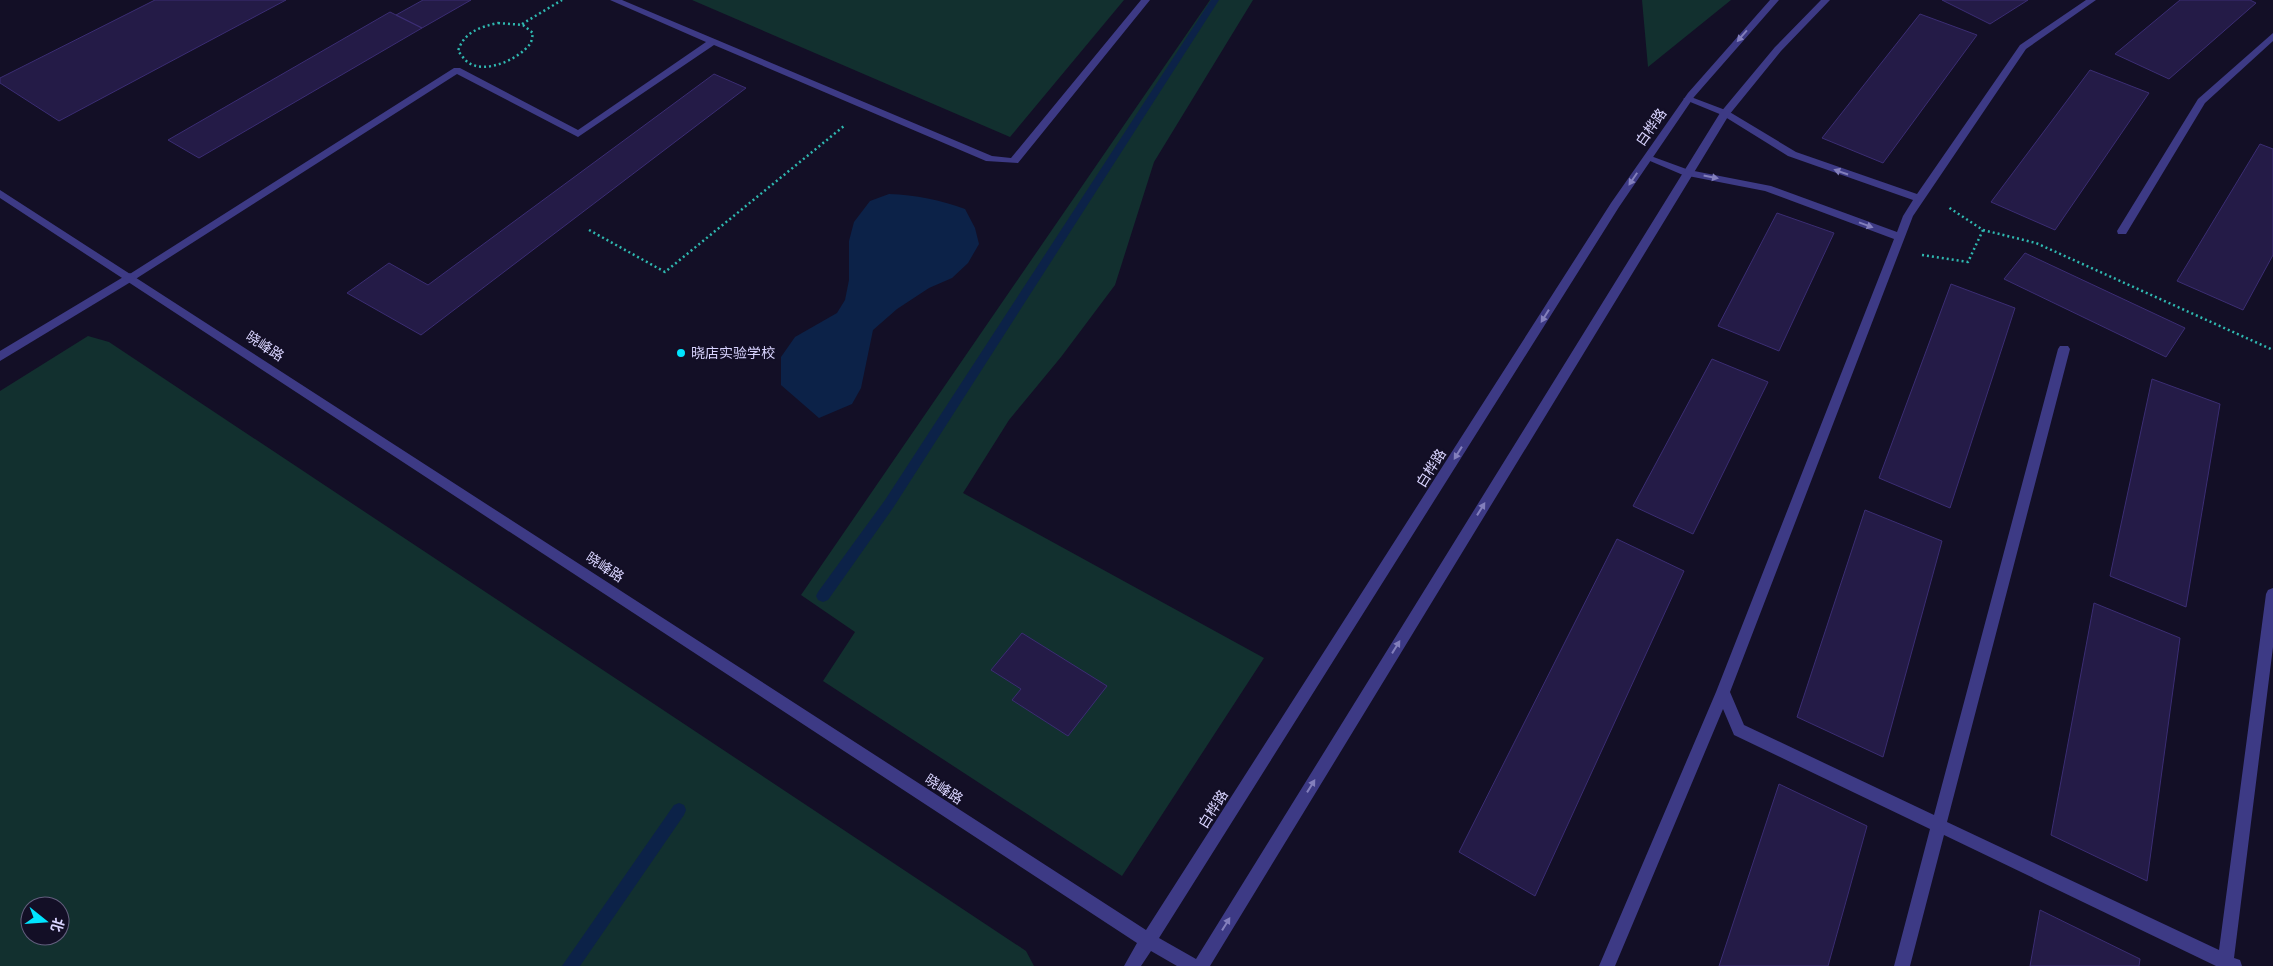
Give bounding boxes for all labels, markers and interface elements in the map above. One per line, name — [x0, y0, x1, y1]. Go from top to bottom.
one-way arrow — [1737, 30, 1748, 43]
street label: 白桦路 — [1632, 105, 1670, 149]
one-way arrow — [1833, 167, 1848, 175]
one-way arrow — [1628, 172, 1638, 186]
one-way arrow — [1703, 174, 1719, 182]
one-way arrow — [1858, 222, 1873, 229]
one-way arrow — [1540, 309, 1550, 322]
street label: 晓峰路 — [242, 328, 287, 365]
place label: 晓店实验学校 — [691, 345, 775, 362]
marker: 晓店实验学校 — [675, 347, 687, 359]
street label: 白桦路 — [1413, 446, 1450, 491]
one-way arrow — [1453, 446, 1462, 459]
one-way arrow — [1477, 502, 1486, 515]
street label: 晓峰路 — [582, 549, 627, 586]
one-way arrow — [1392, 641, 1401, 654]
street label: 晓峰路 — [921, 771, 966, 808]
one-way arrow — [1307, 779, 1316, 792]
street label: 白桦路 — [1195, 787, 1232, 832]
north arrow — [20, 896, 70, 946]
text: 北 — [47, 915, 67, 934]
one-way arrow — [1222, 918, 1231, 931]

